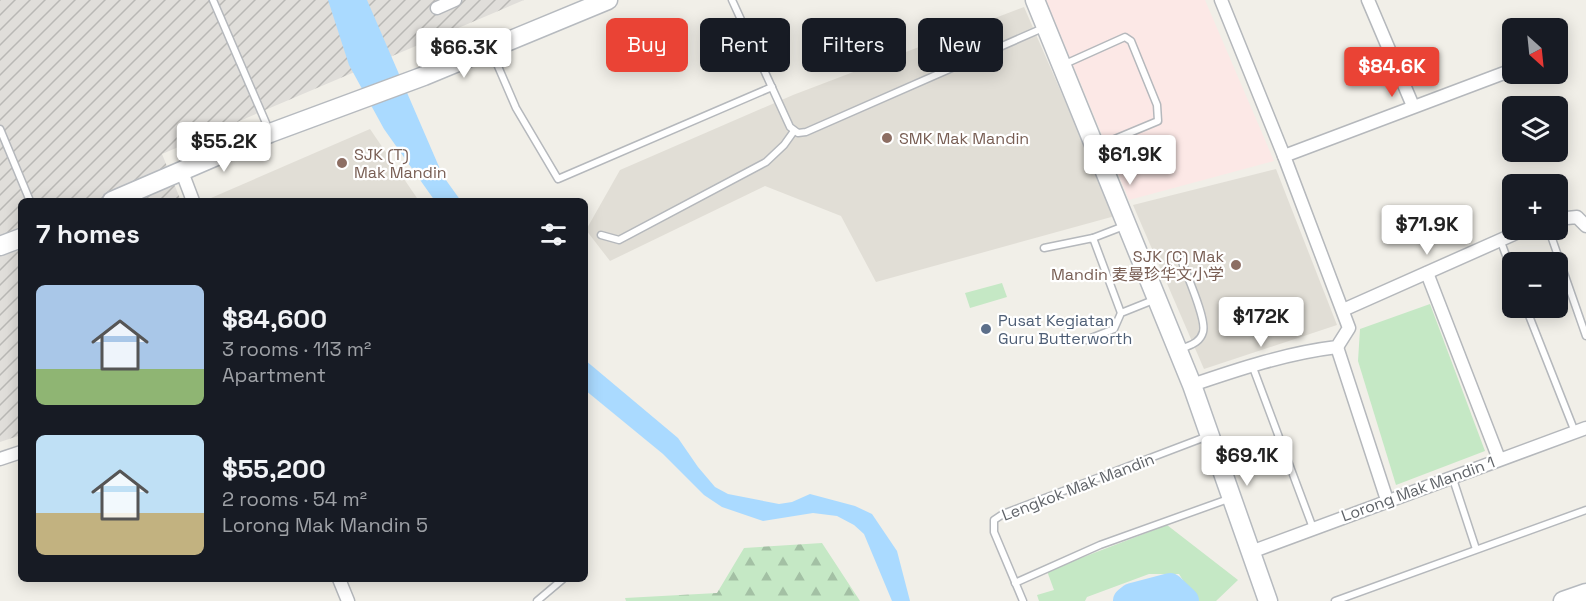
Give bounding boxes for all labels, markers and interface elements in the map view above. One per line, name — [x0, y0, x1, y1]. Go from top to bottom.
chip: Buy — [606, 18, 688, 72]
chip: Rent — [700, 18, 790, 72]
chip: Filters — [802, 18, 906, 72]
chip: New — [918, 18, 1003, 72]
north arrow — [1502, 18, 1568, 84]
map controls — [1502, 18, 1568, 318]
pin: $66.3K — [415, 28, 513, 79]
text: $66.3K — [430, 34, 498, 60]
pin: $84.6K — [1343, 47, 1441, 98]
text: $84.6K — [1358, 53, 1426, 79]
button: layers — [1502, 96, 1568, 162]
pin: $55.2K — [175, 122, 273, 173]
text: $55.2K — [191, 128, 257, 154]
place label: SMK Mak Mandin — [899, 128, 1029, 149]
marker: SMK Mak Mandin — [880, 131, 894, 145]
pin: $61.9K — [1081, 135, 1179, 186]
text: $61.9K — [1098, 141, 1162, 167]
place label: SJK (T) Mak Mandin — [354, 144, 447, 183]
marker: SJK (T) Mak Mandin — [335, 156, 349, 170]
button: + — [1502, 174, 1568, 240]
pin: $71.9K — [1378, 205, 1476, 256]
text: $71.9K — [1396, 211, 1458, 237]
text: 7 homes — [36, 217, 140, 251]
icon: filters — [537, 218, 570, 251]
place label: SJK (C) Mak Mandin 麦曼珍华文小学 — [1051, 246, 1224, 285]
button: − — [1502, 252, 1568, 318]
marker: SJK (C) Mak Mandin 麦曼珍华文小学 — [1229, 258, 1243, 272]
pin: $172K — [1219, 297, 1303, 348]
text: $84,600 — [222, 302, 327, 336]
text: $172K — [1233, 303, 1289, 329]
icon: home — [84, 309, 156, 381]
place label: Pusat Kegiatan Guru Butterworth — [998, 310, 1132, 349]
marker: Pusat Kegiatan Guru Butterworth — [979, 322, 993, 336]
text: 3 rooms · 113 m² — [222, 336, 371, 362]
text: Apartment — [222, 362, 326, 388]
pin: $69.1K — [1198, 436, 1296, 487]
text: $69.1K — [1215, 442, 1279, 468]
street label: Lengkok Mak Mandin — [999, 448, 1157, 526]
street label: Lorong Mak Mandin 1 — [1338, 451, 1498, 527]
text: $55,200 — [222, 452, 326, 486]
icon: home — [84, 459, 156, 531]
text: 2 rooms · 54 m² — [222, 486, 367, 512]
text: Lorong Mak Mandin 5 — [222, 512, 428, 538]

